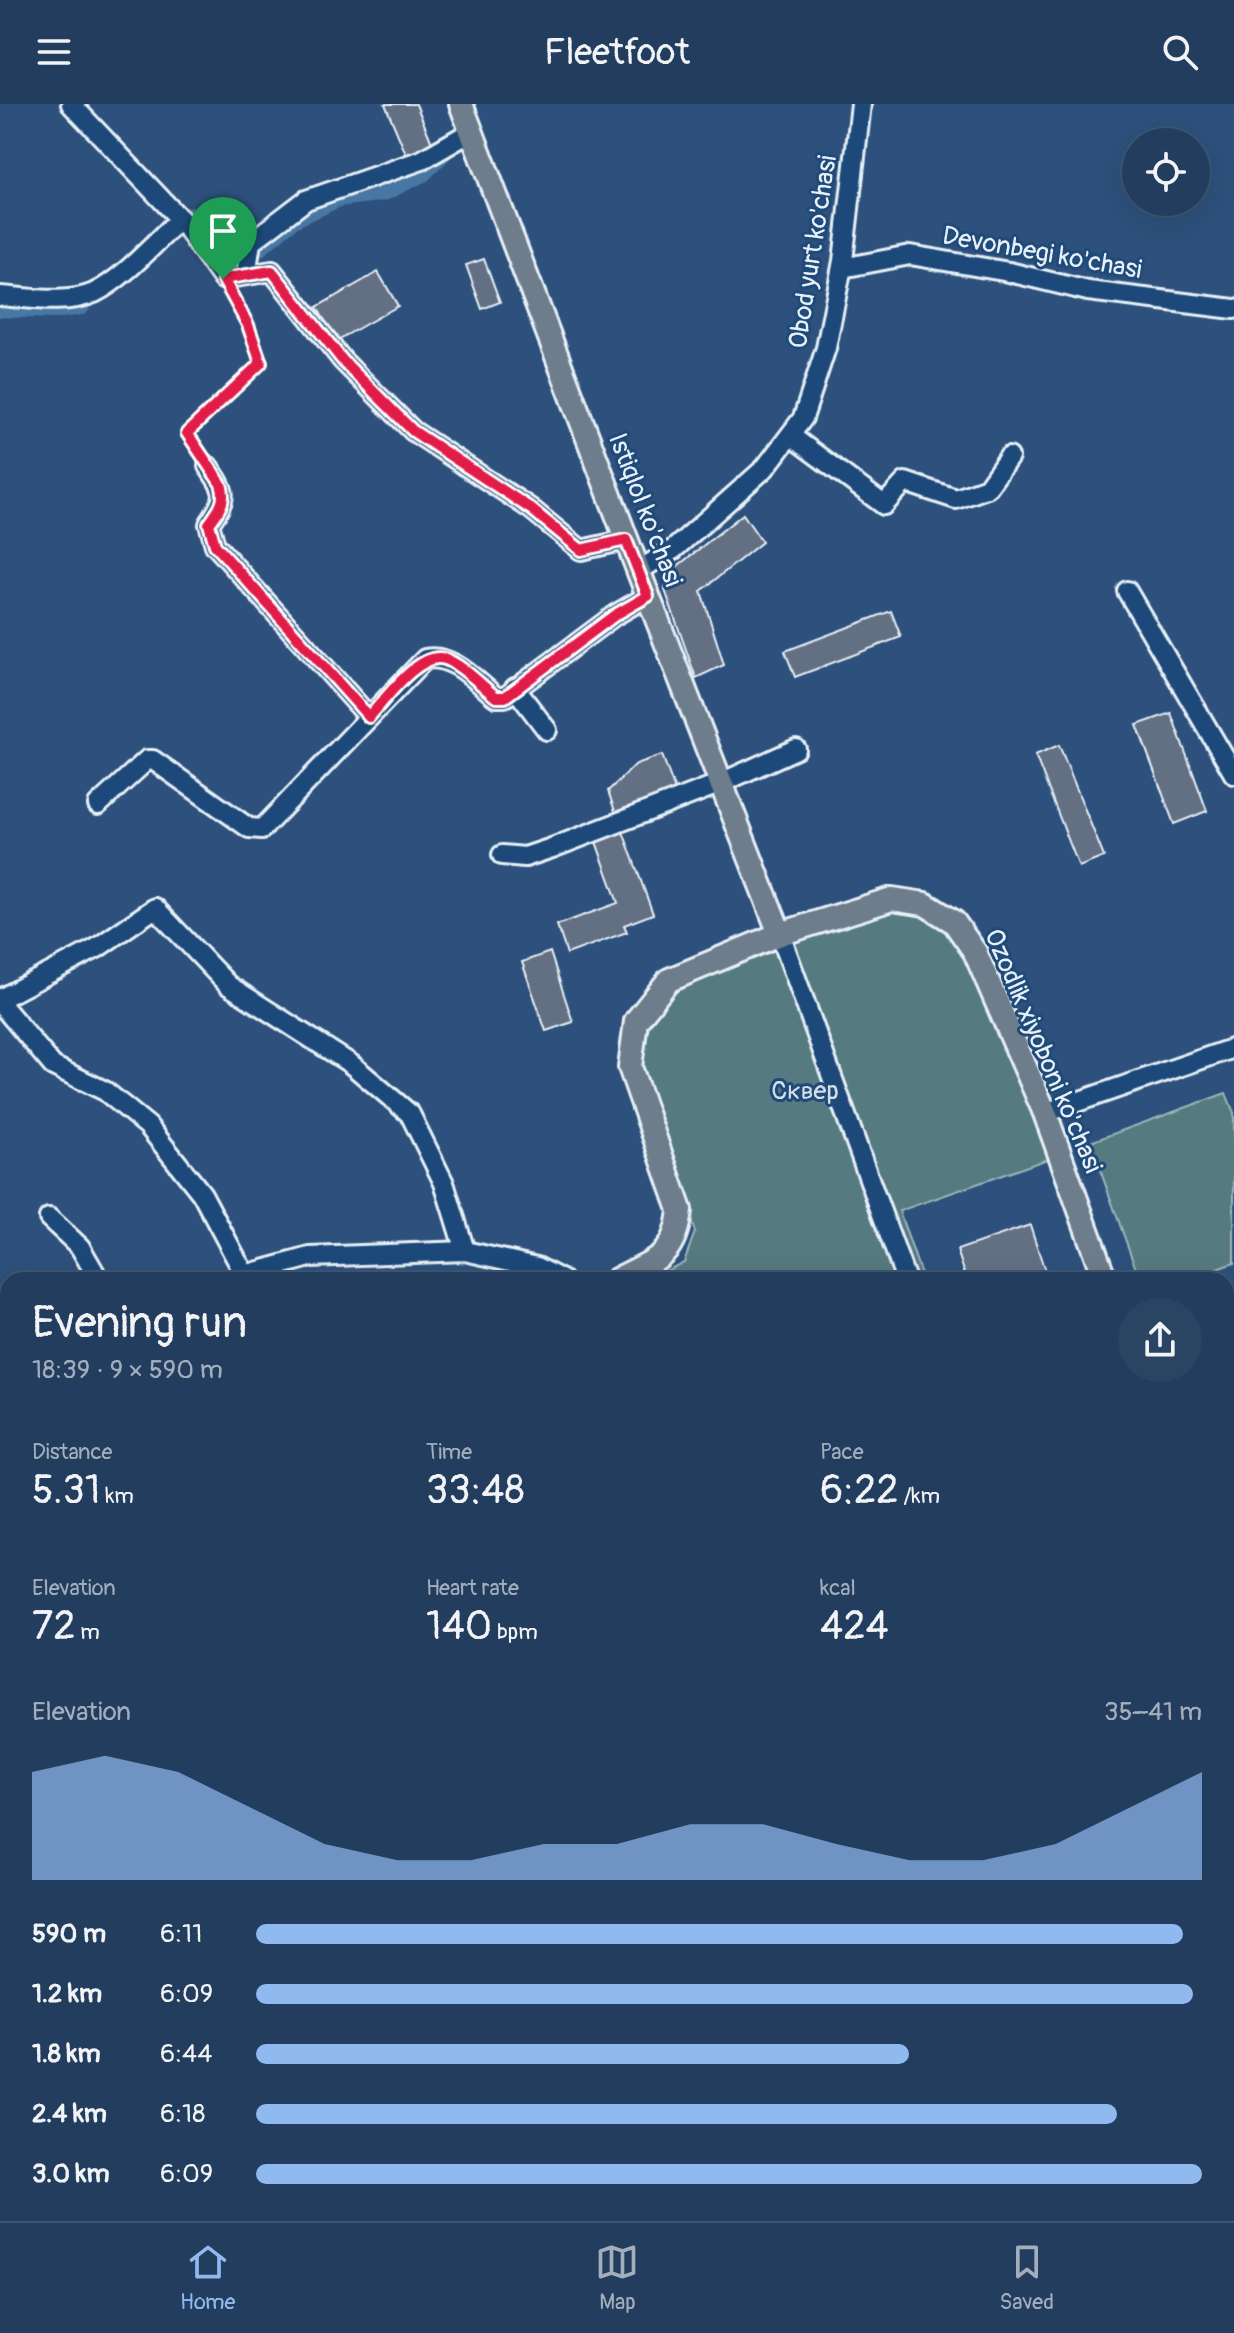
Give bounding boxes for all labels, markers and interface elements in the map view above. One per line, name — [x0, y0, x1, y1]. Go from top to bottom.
icon: menu — [32, 30, 76, 74]
text: Fleetfoot — [544, 30, 690, 75]
icon: search — [1158, 30, 1202, 74]
map controls — [1122, 128, 1210, 216]
button: locate — [1122, 128, 1210, 216]
street label: Obod yurt ko'chasi — [782, 153, 844, 351]
pin — [189, 197, 257, 279]
icon: arrive — [201, 209, 245, 253]
street label: Devonbegi ko'chasi — [940, 220, 1144, 286]
street label: Istiqlol ko'chasi — [601, 429, 689, 591]
street label: Ozodlik xiyoboni ko'chasi — [977, 924, 1109, 1178]
park label: Сквер — [771, 1075, 839, 1107]
text: Evening run — [32, 1296, 247, 1351]
button: share — [1118, 1298, 1202, 1382]
text: 18:39 · 9 × 590 m — [32, 1354, 223, 1386]
text: Distance — [32, 1438, 112, 1466]
text: Time — [426, 1438, 472, 1466]
text: Pace — [820, 1438, 864, 1466]
text: 5.31 — [32, 1466, 100, 1515]
text: 33:48 — [426, 1466, 525, 1515]
text: 6:22 — [820, 1466, 899, 1515]
text: km — [100, 1482, 134, 1510]
text: /km — [899, 1482, 940, 1510]
text: Elevation — [32, 1574, 116, 1602]
text: Heart rate — [426, 1574, 519, 1602]
text: kcal — [820, 1574, 856, 1602]
text: 72 — [32, 1602, 76, 1651]
text: 140 — [426, 1602, 492, 1651]
text: 424 — [820, 1602, 889, 1651]
text: m — [76, 1618, 100, 1646]
text: bpm — [492, 1618, 538, 1646]
text: Elevation — [32, 1696, 131, 1728]
text: 35–41 m — [1104, 1696, 1202, 1728]
text: 590 m — [32, 1918, 106, 1950]
text: 6:11 — [160, 1918, 202, 1950]
text: 1.2 km — [32, 1978, 102, 2010]
text: 6:09 — [160, 1978, 213, 2010]
text: 1.8 km — [32, 2038, 101, 2070]
text: 6:44 — [160, 2038, 212, 2070]
text: 2.4 km — [32, 2098, 107, 2130]
text: 6:18 — [160, 2098, 205, 2130]
text: 3.0 km — [32, 2158, 110, 2190]
text: 6:09 — [160, 2158, 213, 2190]
tab: Home — [180, 2240, 235, 2316]
tab: Map — [595, 2240, 639, 2316]
tab: Saved — [999, 2240, 1054, 2316]

